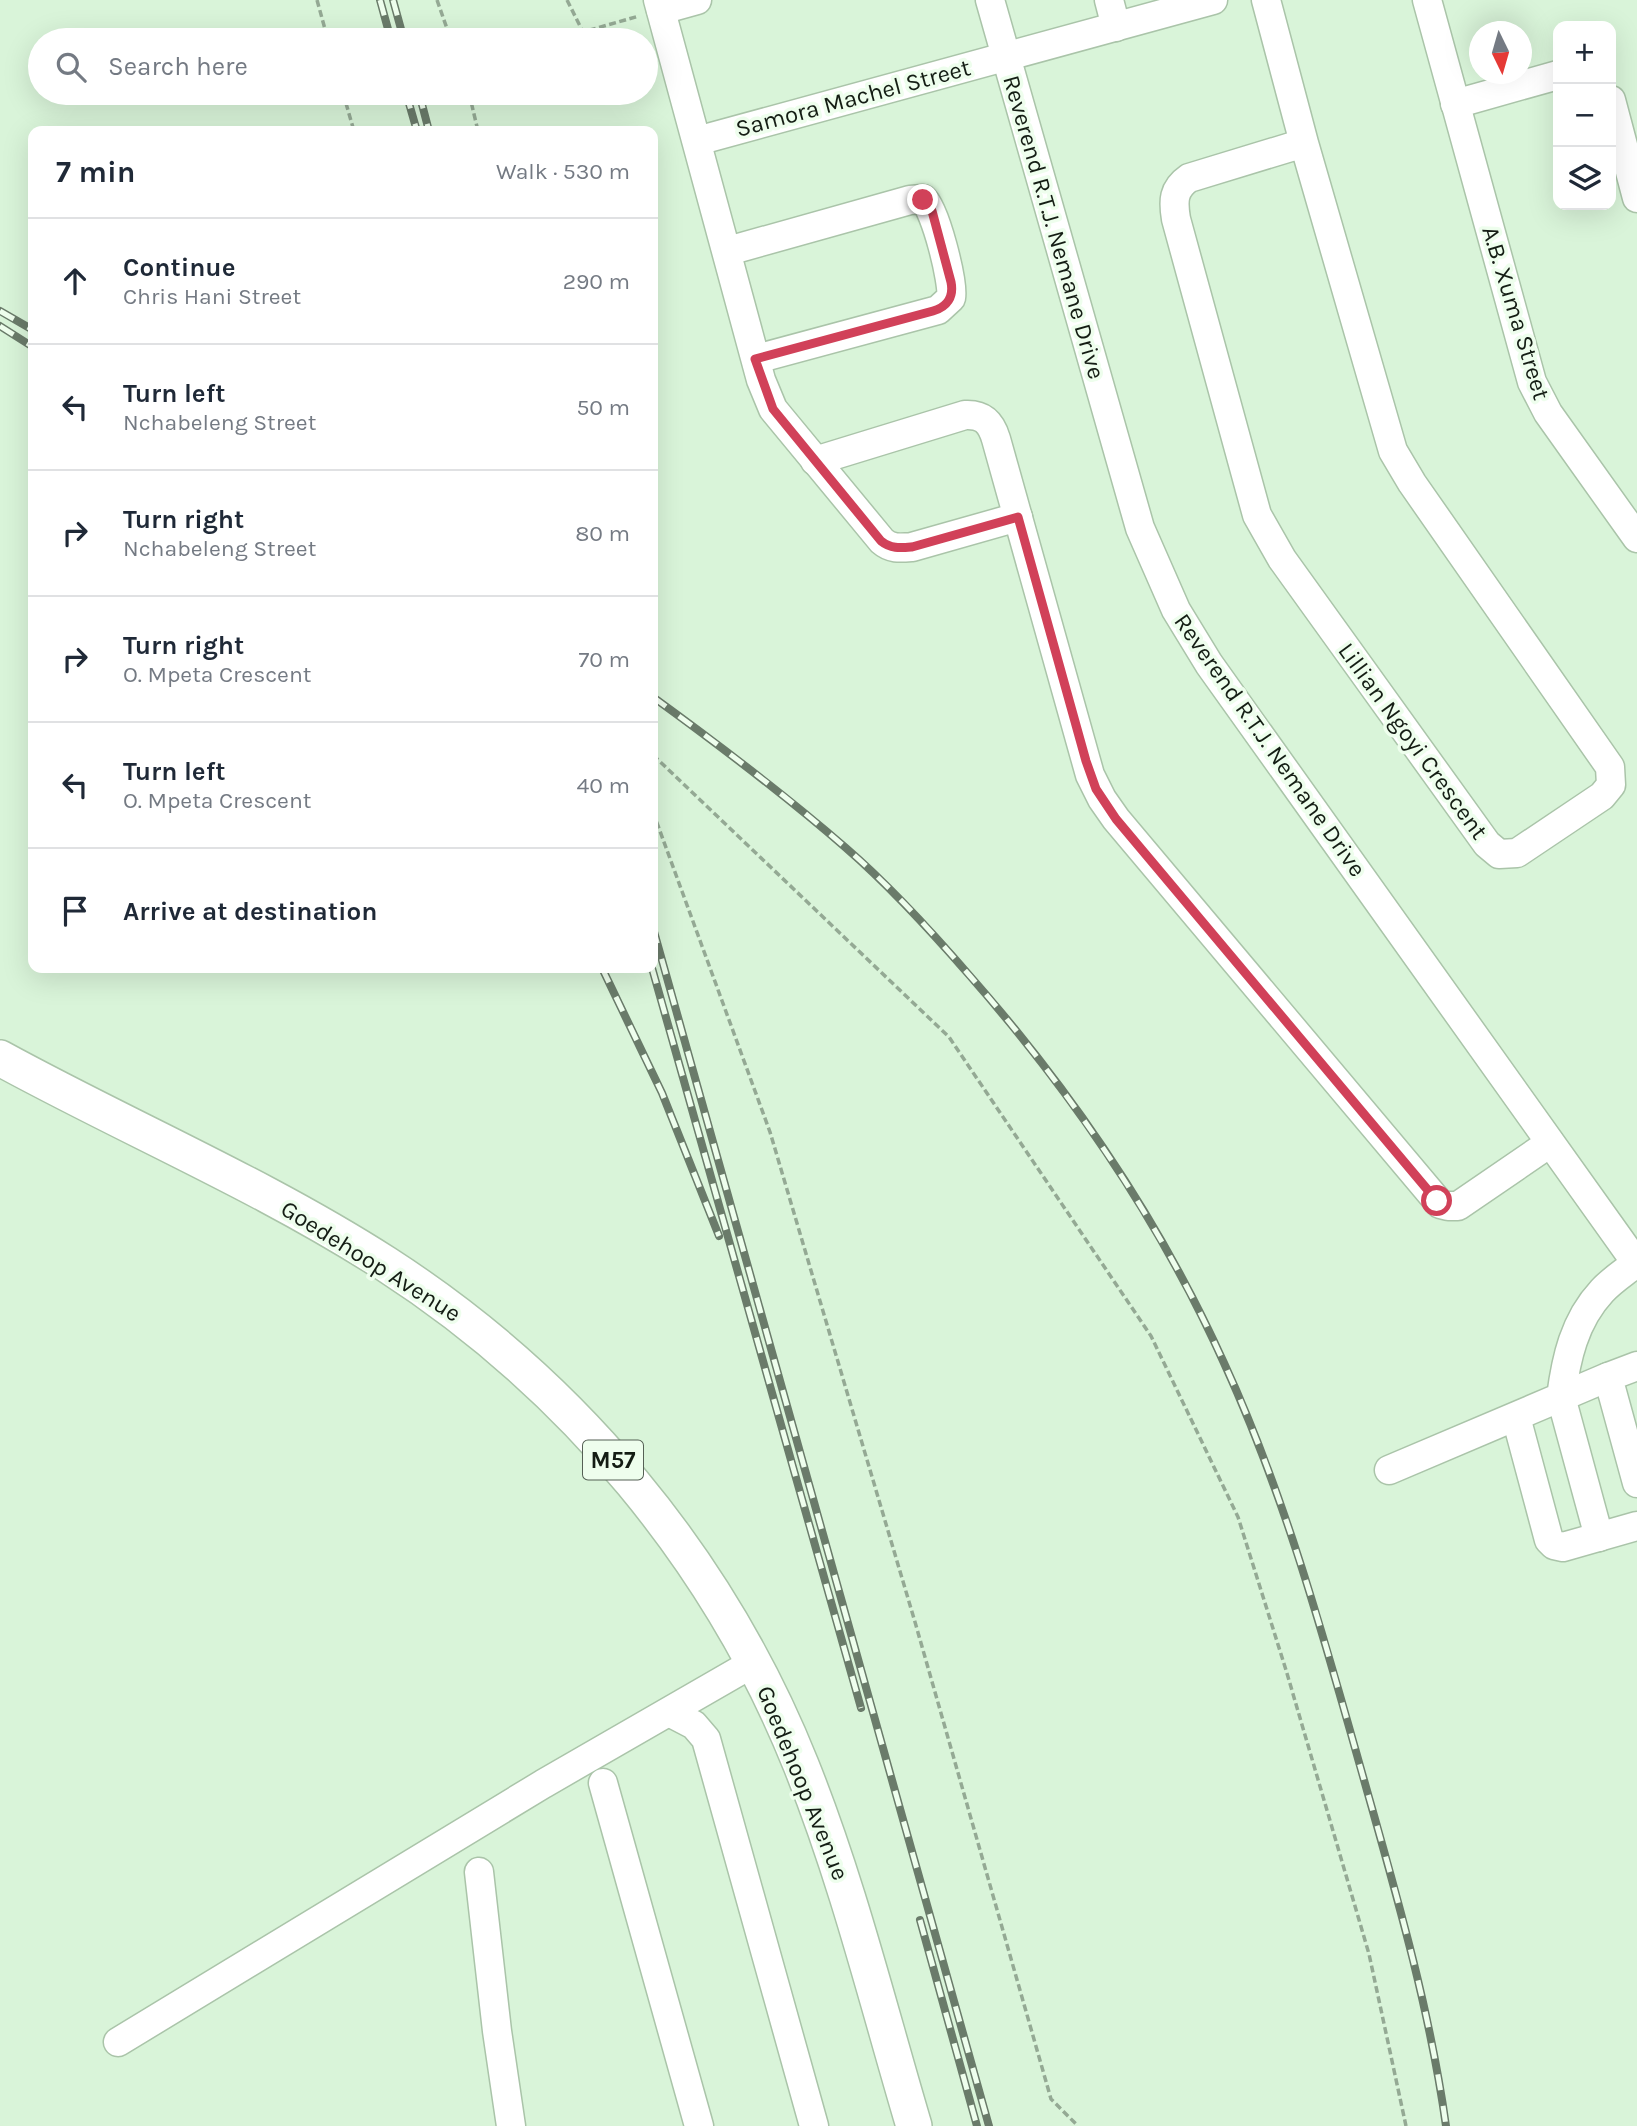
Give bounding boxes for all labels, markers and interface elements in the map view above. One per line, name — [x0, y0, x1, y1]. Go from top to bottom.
north arrow — [1469, 21, 1532, 84]
map controls — [1553, 21, 1616, 210]
button: + — [1553, 21, 1616, 84]
search box — [28, 28, 658, 105]
icon: search — [52, 48, 90, 86]
text: Search here — [108, 51, 248, 82]
street label: Samora Machel Street — [733, 53, 973, 143]
street label: Reverend R.T.J. Nemane Drive — [997, 72, 1111, 382]
button: − — [1553, 84, 1616, 147]
button: layers — [1553, 147, 1616, 210]
text: 7 min — [56, 154, 136, 190]
text: Walk · 530 m — [496, 158, 630, 185]
route end — [907, 184, 938, 215]
street label: A.B. Xuma Street — [1476, 223, 1556, 403]
text: Continue — [123, 252, 235, 283]
icon: ahead — [56, 262, 94, 300]
text: 290 m — [563, 268, 630, 295]
text: Chris Hani Street — [123, 283, 301, 310]
text: Turn left — [123, 378, 225, 409]
icon: left — [56, 388, 94, 426]
text: 50 m — [576, 394, 630, 421]
text: Nchabeleng Street — [123, 409, 316, 436]
text: Turn right — [123, 504, 244, 535]
icon: right — [56, 514, 94, 552]
text: 80 m — [575, 520, 630, 547]
text: Nchabeleng Street — [123, 535, 316, 562]
street label: Reverend R.T.J. Nemane Drive — [1168, 608, 1372, 882]
text: Turn right — [123, 630, 244, 661]
street label: Lillian Ngoyi Crescent — [1332, 637, 1494, 845]
icon: right — [56, 640, 94, 678]
text: 70 m — [579, 646, 630, 673]
text: O. Mpeta Crescent — [123, 661, 311, 688]
text: Turn left — [123, 756, 225, 787]
icon: left — [56, 766, 94, 804]
text: 40 m — [577, 772, 630, 799]
text: O. Mpeta Crescent — [123, 787, 311, 814]
icon: arrive — [56, 892, 94, 930]
text: Arrive at destination — [123, 896, 377, 927]
route start — [1421, 1185, 1452, 1216]
street label: Goedehoop Avenue — [276, 1194, 466, 1328]
road number: M57 — [583, 1441, 643, 1480]
street label: Goedehoop Avenue — [751, 1682, 855, 1884]

